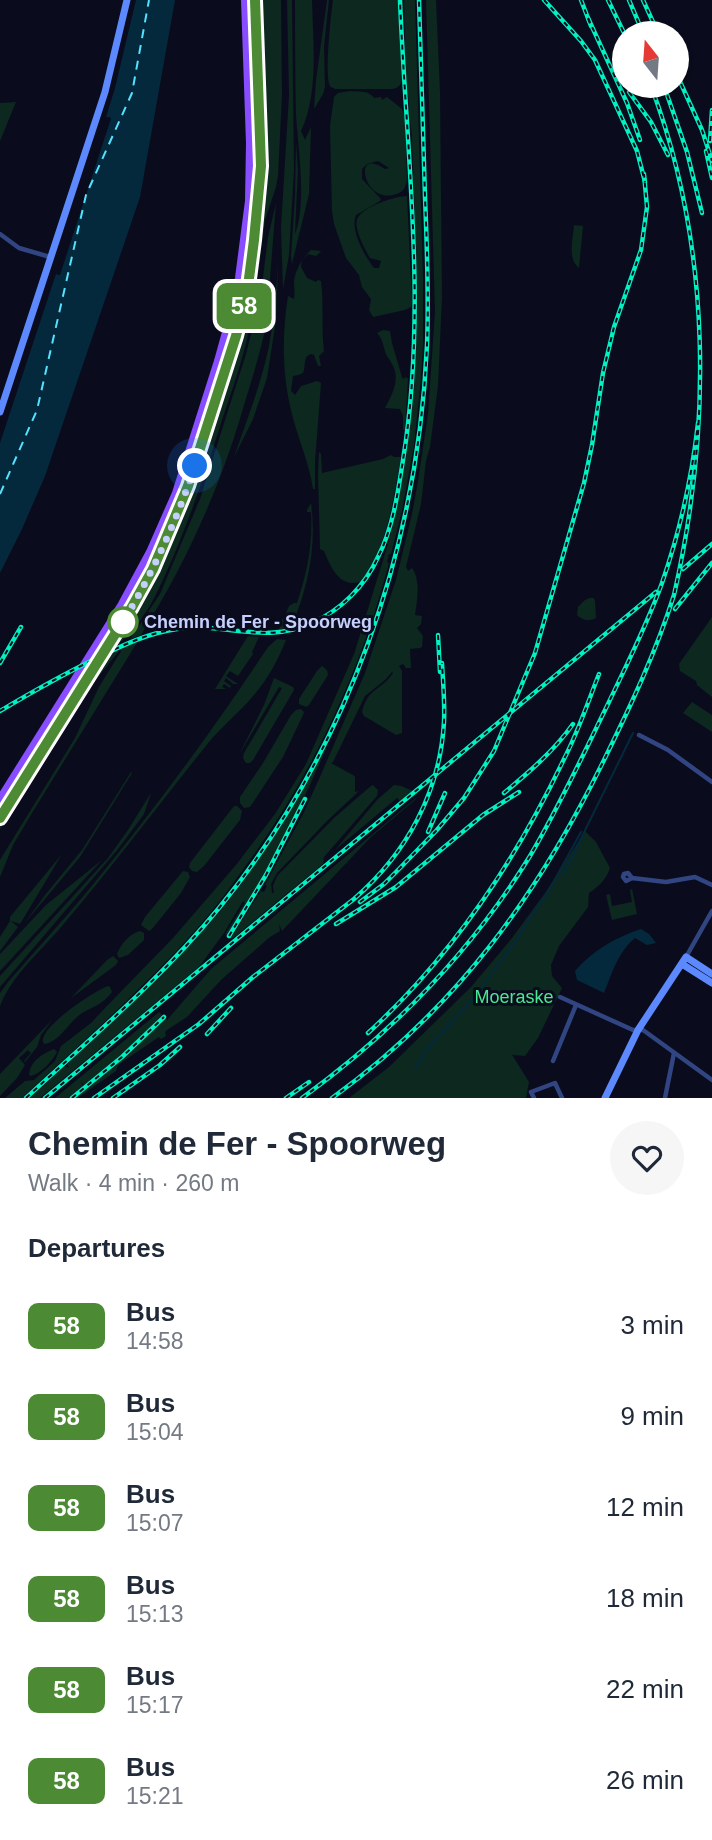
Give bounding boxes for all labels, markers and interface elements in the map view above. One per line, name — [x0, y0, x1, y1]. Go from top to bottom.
north arrow — [612, 21, 690, 98]
map controls — [612, 21, 689, 98]
line badge: 58 — [212, 283, 276, 329]
text: 58 — [231, 292, 257, 319]
your location — [177, 448, 212, 483]
marker: Chemin de Fer - Spoorweg — [108, 607, 138, 637]
place label: Chemin de Fer - Spoorweg — [144, 612, 372, 632]
park label: Moeraske — [474, 987, 554, 1007]
button: heart — [610, 1121, 684, 1195]
text: Chemin de Fer - Spoorweg — [28, 1125, 446, 1162]
text: Walk · 4 min · 260 m — [28, 1170, 239, 1196]
text: Departures — [28, 1233, 165, 1263]
text: Bus — [126, 1297, 175, 1327]
text: 3 min — [620, 1310, 684, 1340]
text: 58 — [53, 1312, 80, 1339]
text: 14:58 — [126, 1328, 184, 1354]
text: Bus — [126, 1388, 175, 1418]
text: 9 min — [620, 1401, 684, 1431]
text: 58 — [53, 1403, 80, 1430]
text: 15:04 — [126, 1419, 184, 1445]
text: Bus — [126, 1479, 175, 1509]
text: 12 min — [606, 1492, 684, 1522]
text: 58 — [53, 1494, 80, 1521]
text: 15:07 — [126, 1510, 184, 1536]
text: Bus — [126, 1570, 175, 1600]
text: 18 min — [606, 1583, 684, 1613]
text: 58 — [53, 1585, 80, 1612]
text: 15:13 — [126, 1601, 184, 1627]
text: Bus — [126, 1661, 175, 1691]
text: 22 min — [606, 1674, 684, 1704]
text: 58 — [53, 1676, 80, 1703]
text: 15:17 — [126, 1692, 184, 1718]
text: Bus — [126, 1752, 175, 1782]
text: 26 min — [606, 1765, 684, 1795]
text: 58 — [53, 1767, 80, 1794]
text: 15:21 — [126, 1783, 184, 1809]

